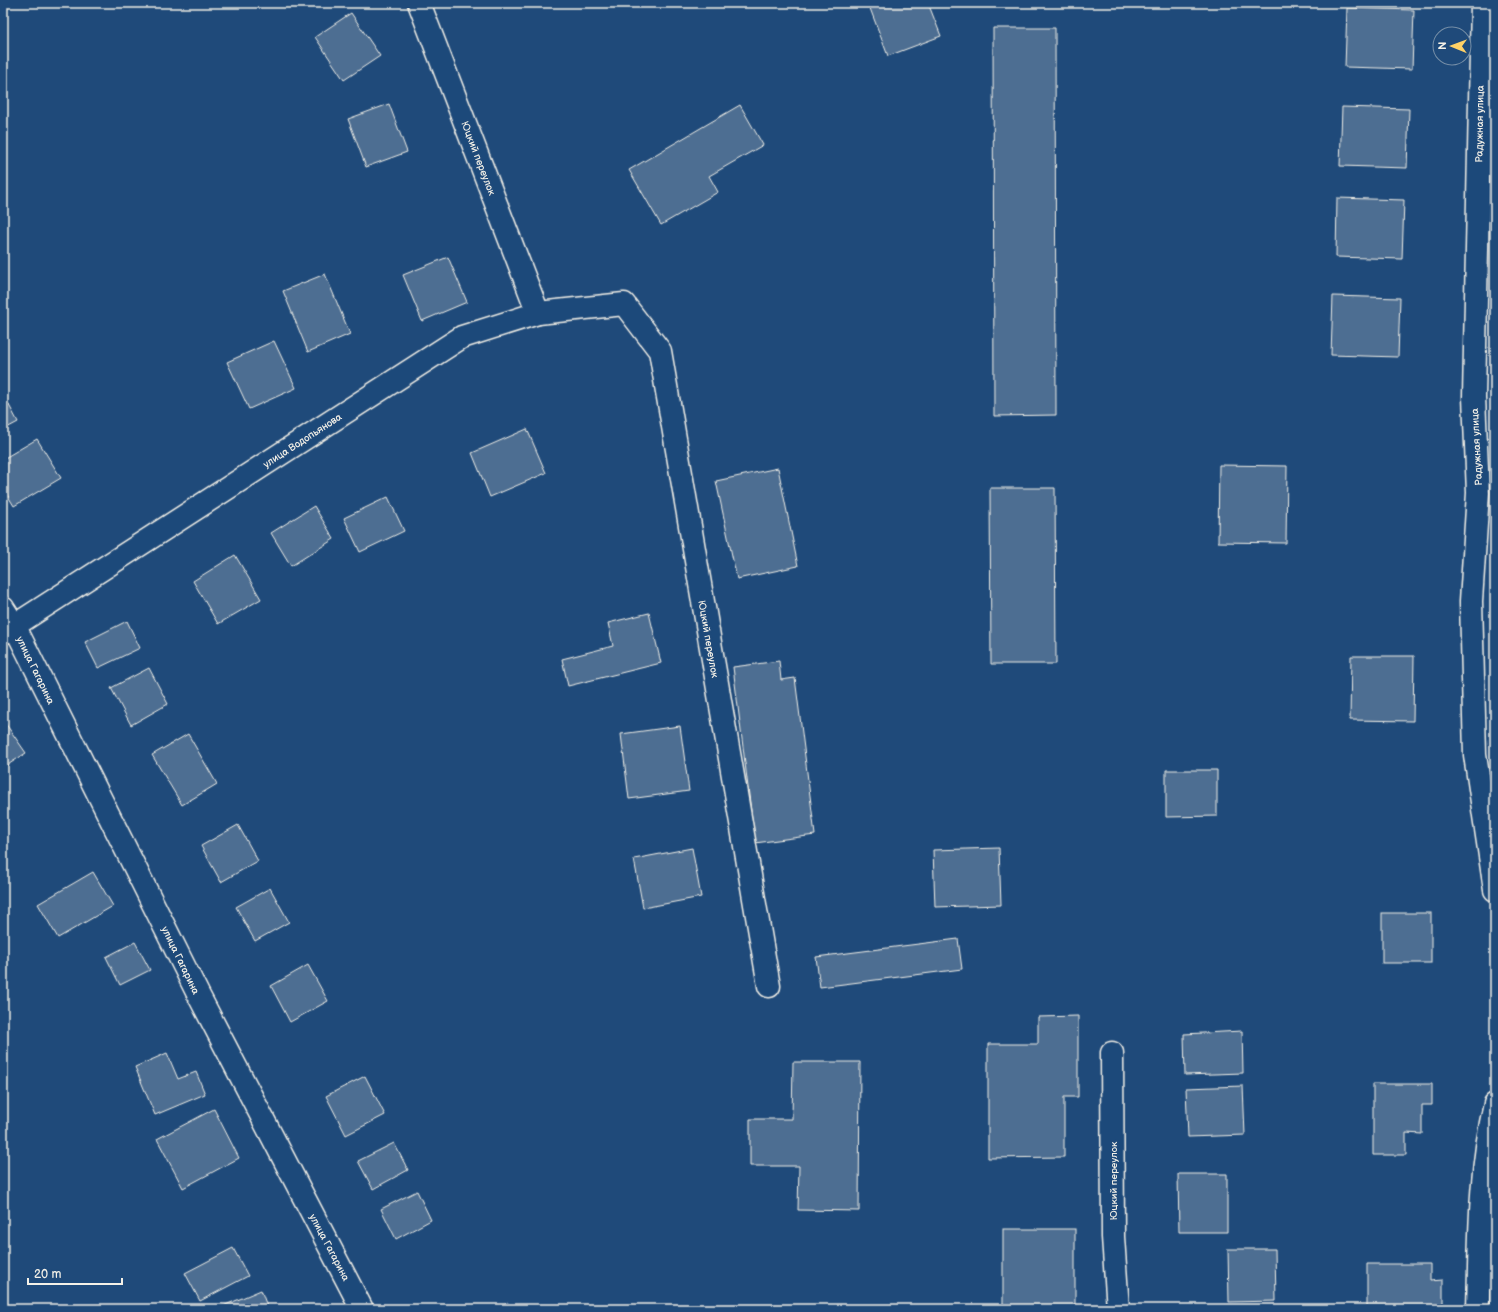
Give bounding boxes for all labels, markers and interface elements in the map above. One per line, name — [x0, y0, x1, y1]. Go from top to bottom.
north arrow — [1432, 26, 1472, 66]
text: N — [1436, 42, 1449, 50]
street label: Радужная улица — [1473, 85, 1487, 163]
street label: Юцкий переулок — [458, 120, 498, 198]
street label: Радужная улица — [1469, 408, 1485, 486]
street label: улица Водопьянова — [261, 411, 344, 471]
street label: Юцкий переулок — [695, 600, 721, 679]
street label: улица Гагарина — [13, 634, 57, 706]
street label: улица Гагарина — [158, 924, 202, 996]
street label: Юцкий переулок — [1108, 1141, 1120, 1220]
street label: улица Гагарина — [306, 1212, 352, 1283]
scale bar — [28, 1260, 122, 1286]
text: 20 m — [34, 1267, 61, 1282]

